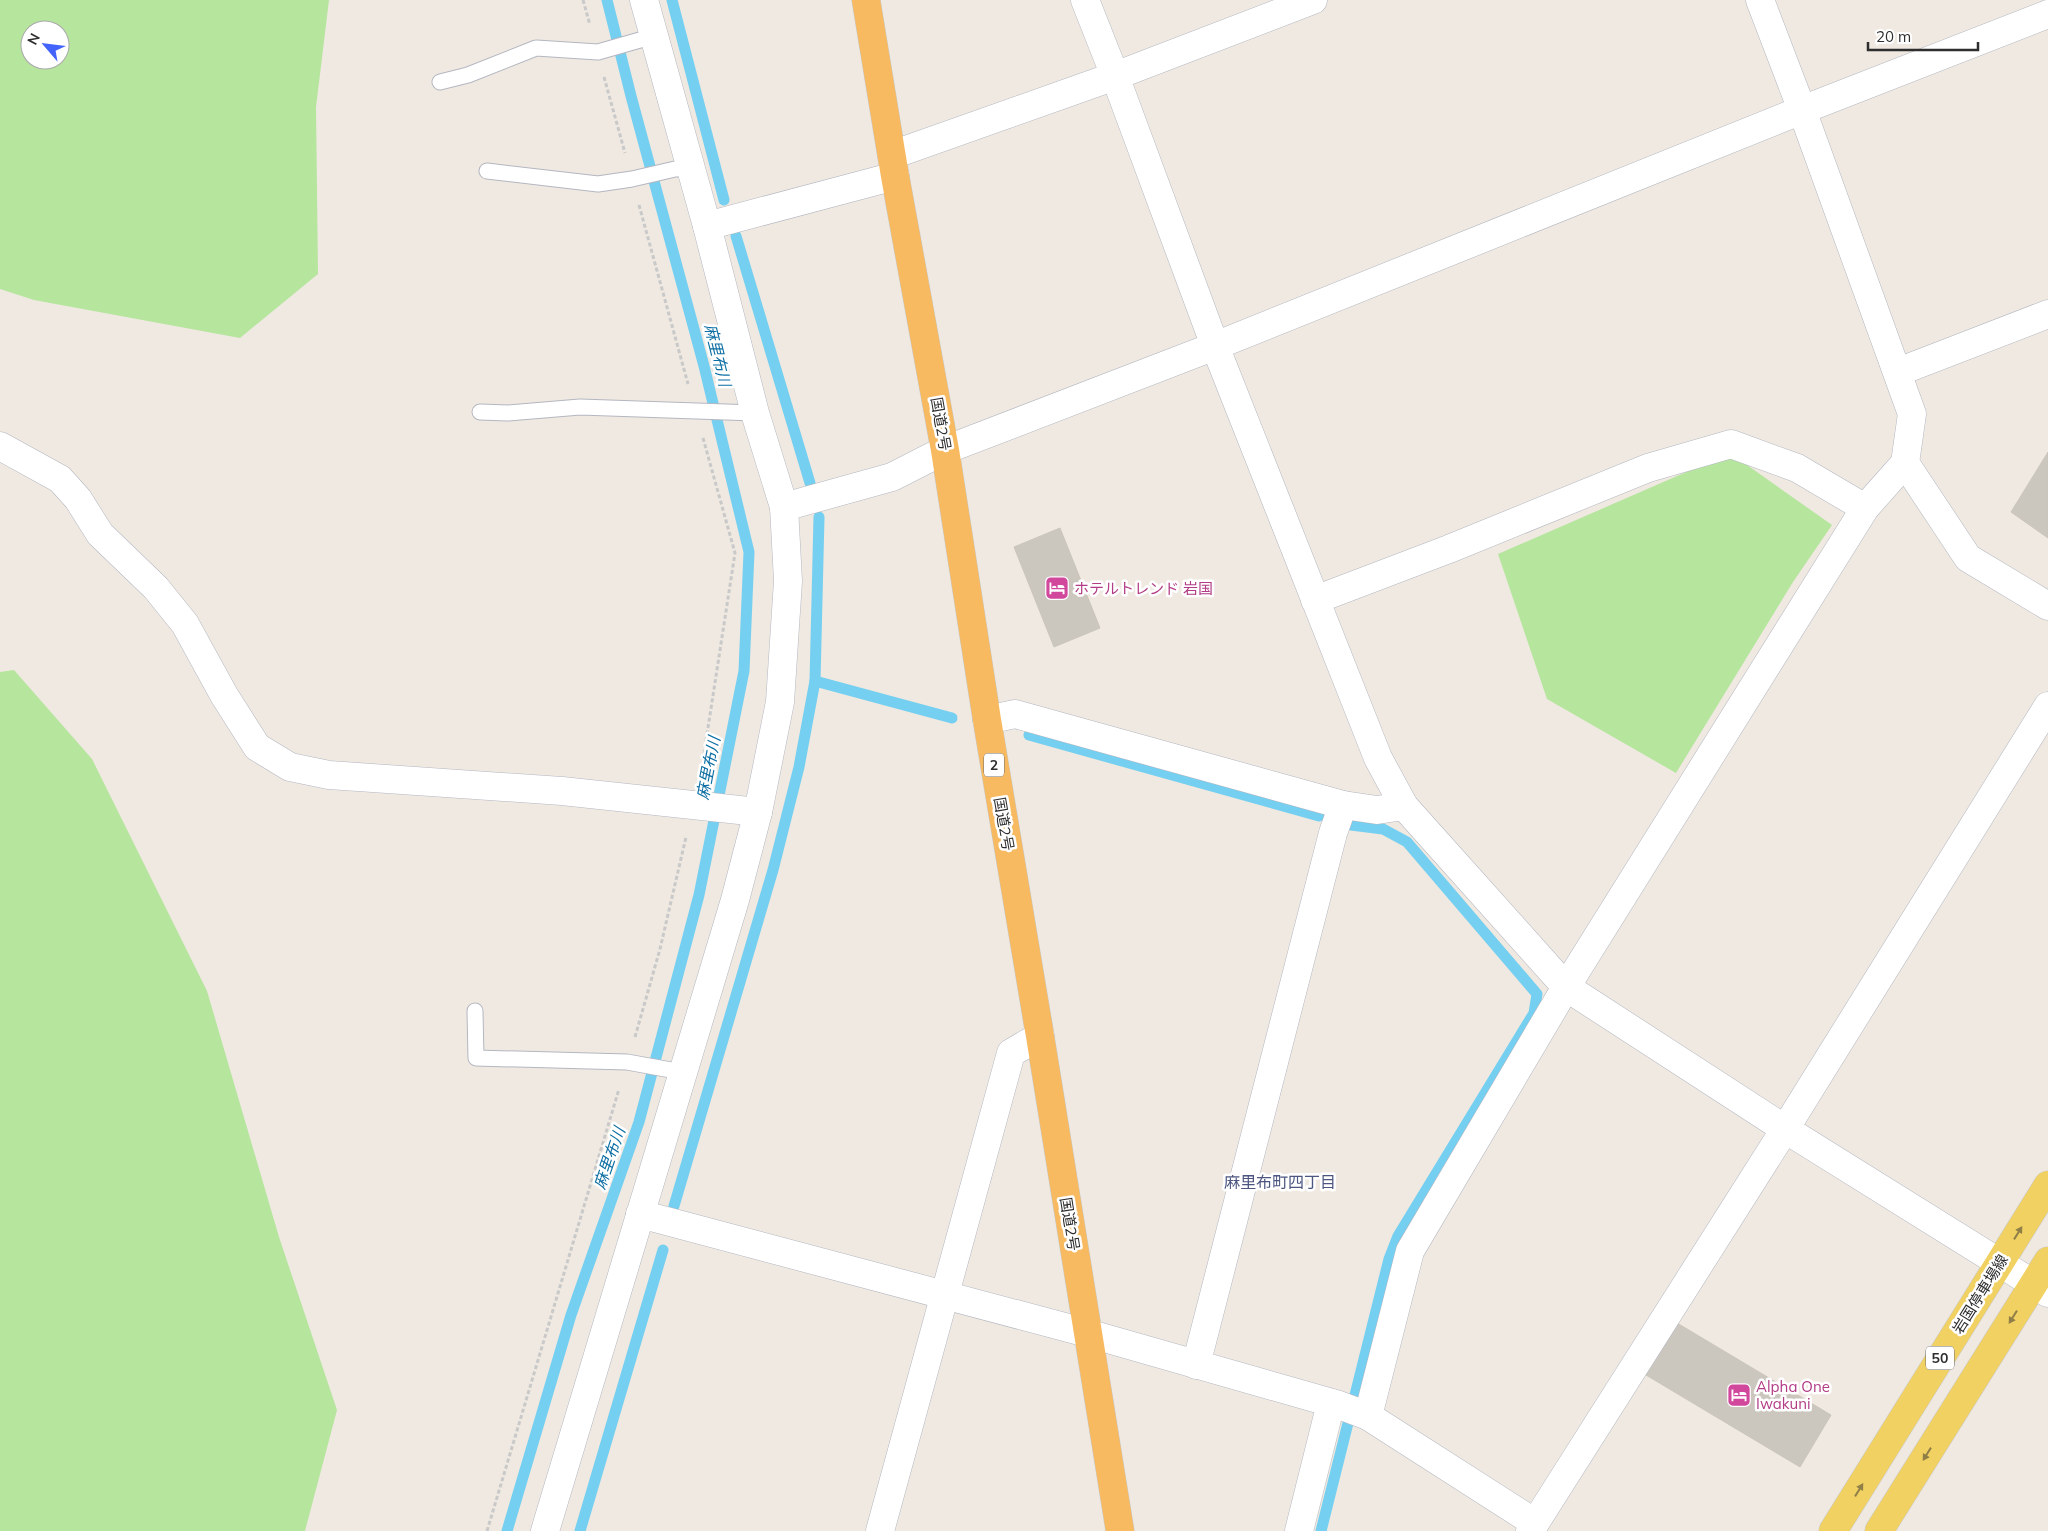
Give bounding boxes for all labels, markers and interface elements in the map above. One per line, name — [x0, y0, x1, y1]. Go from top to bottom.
north arrow — [20, 20, 70, 70]
scale bar — [1868, 20, 1978, 52]
text: 20 m — [1876, 27, 1911, 46]
text: N — [23, 30, 44, 48]
water label: 麻里布川 — [701, 322, 736, 390]
street label: 国道2号 — [927, 396, 955, 452]
hotel icon: ホテルトレンド 岩国 — [1044, 575, 1070, 601]
place label: ホテルトレンド 岩国 — [1074, 579, 1213, 598]
water label: 麻里布川 — [692, 733, 724, 801]
road number: 2 — [984, 754, 1004, 776]
street label: 国道2号 — [990, 796, 1018, 852]
water label: 麻里布川 — [589, 1123, 630, 1192]
district label: 麻里布町四丁目 — [1224, 1172, 1336, 1192]
street label: 国道2号 — [1056, 1196, 1084, 1252]
one-way arrow — [2014, 1226, 2023, 1239]
street label: 岩国停車場線 — [1948, 1251, 2012, 1337]
one-way arrow — [2008, 1310, 2017, 1323]
road number: 50 — [1926, 1346, 1954, 1370]
place label: Alpha One Iwakuni — [1756, 1377, 1830, 1413]
hotel icon: Alpha One Iwakuni — [1726, 1382, 1752, 1408]
one-way arrow — [1922, 1448, 1931, 1461]
one-way arrow — [1854, 1483, 1863, 1496]

